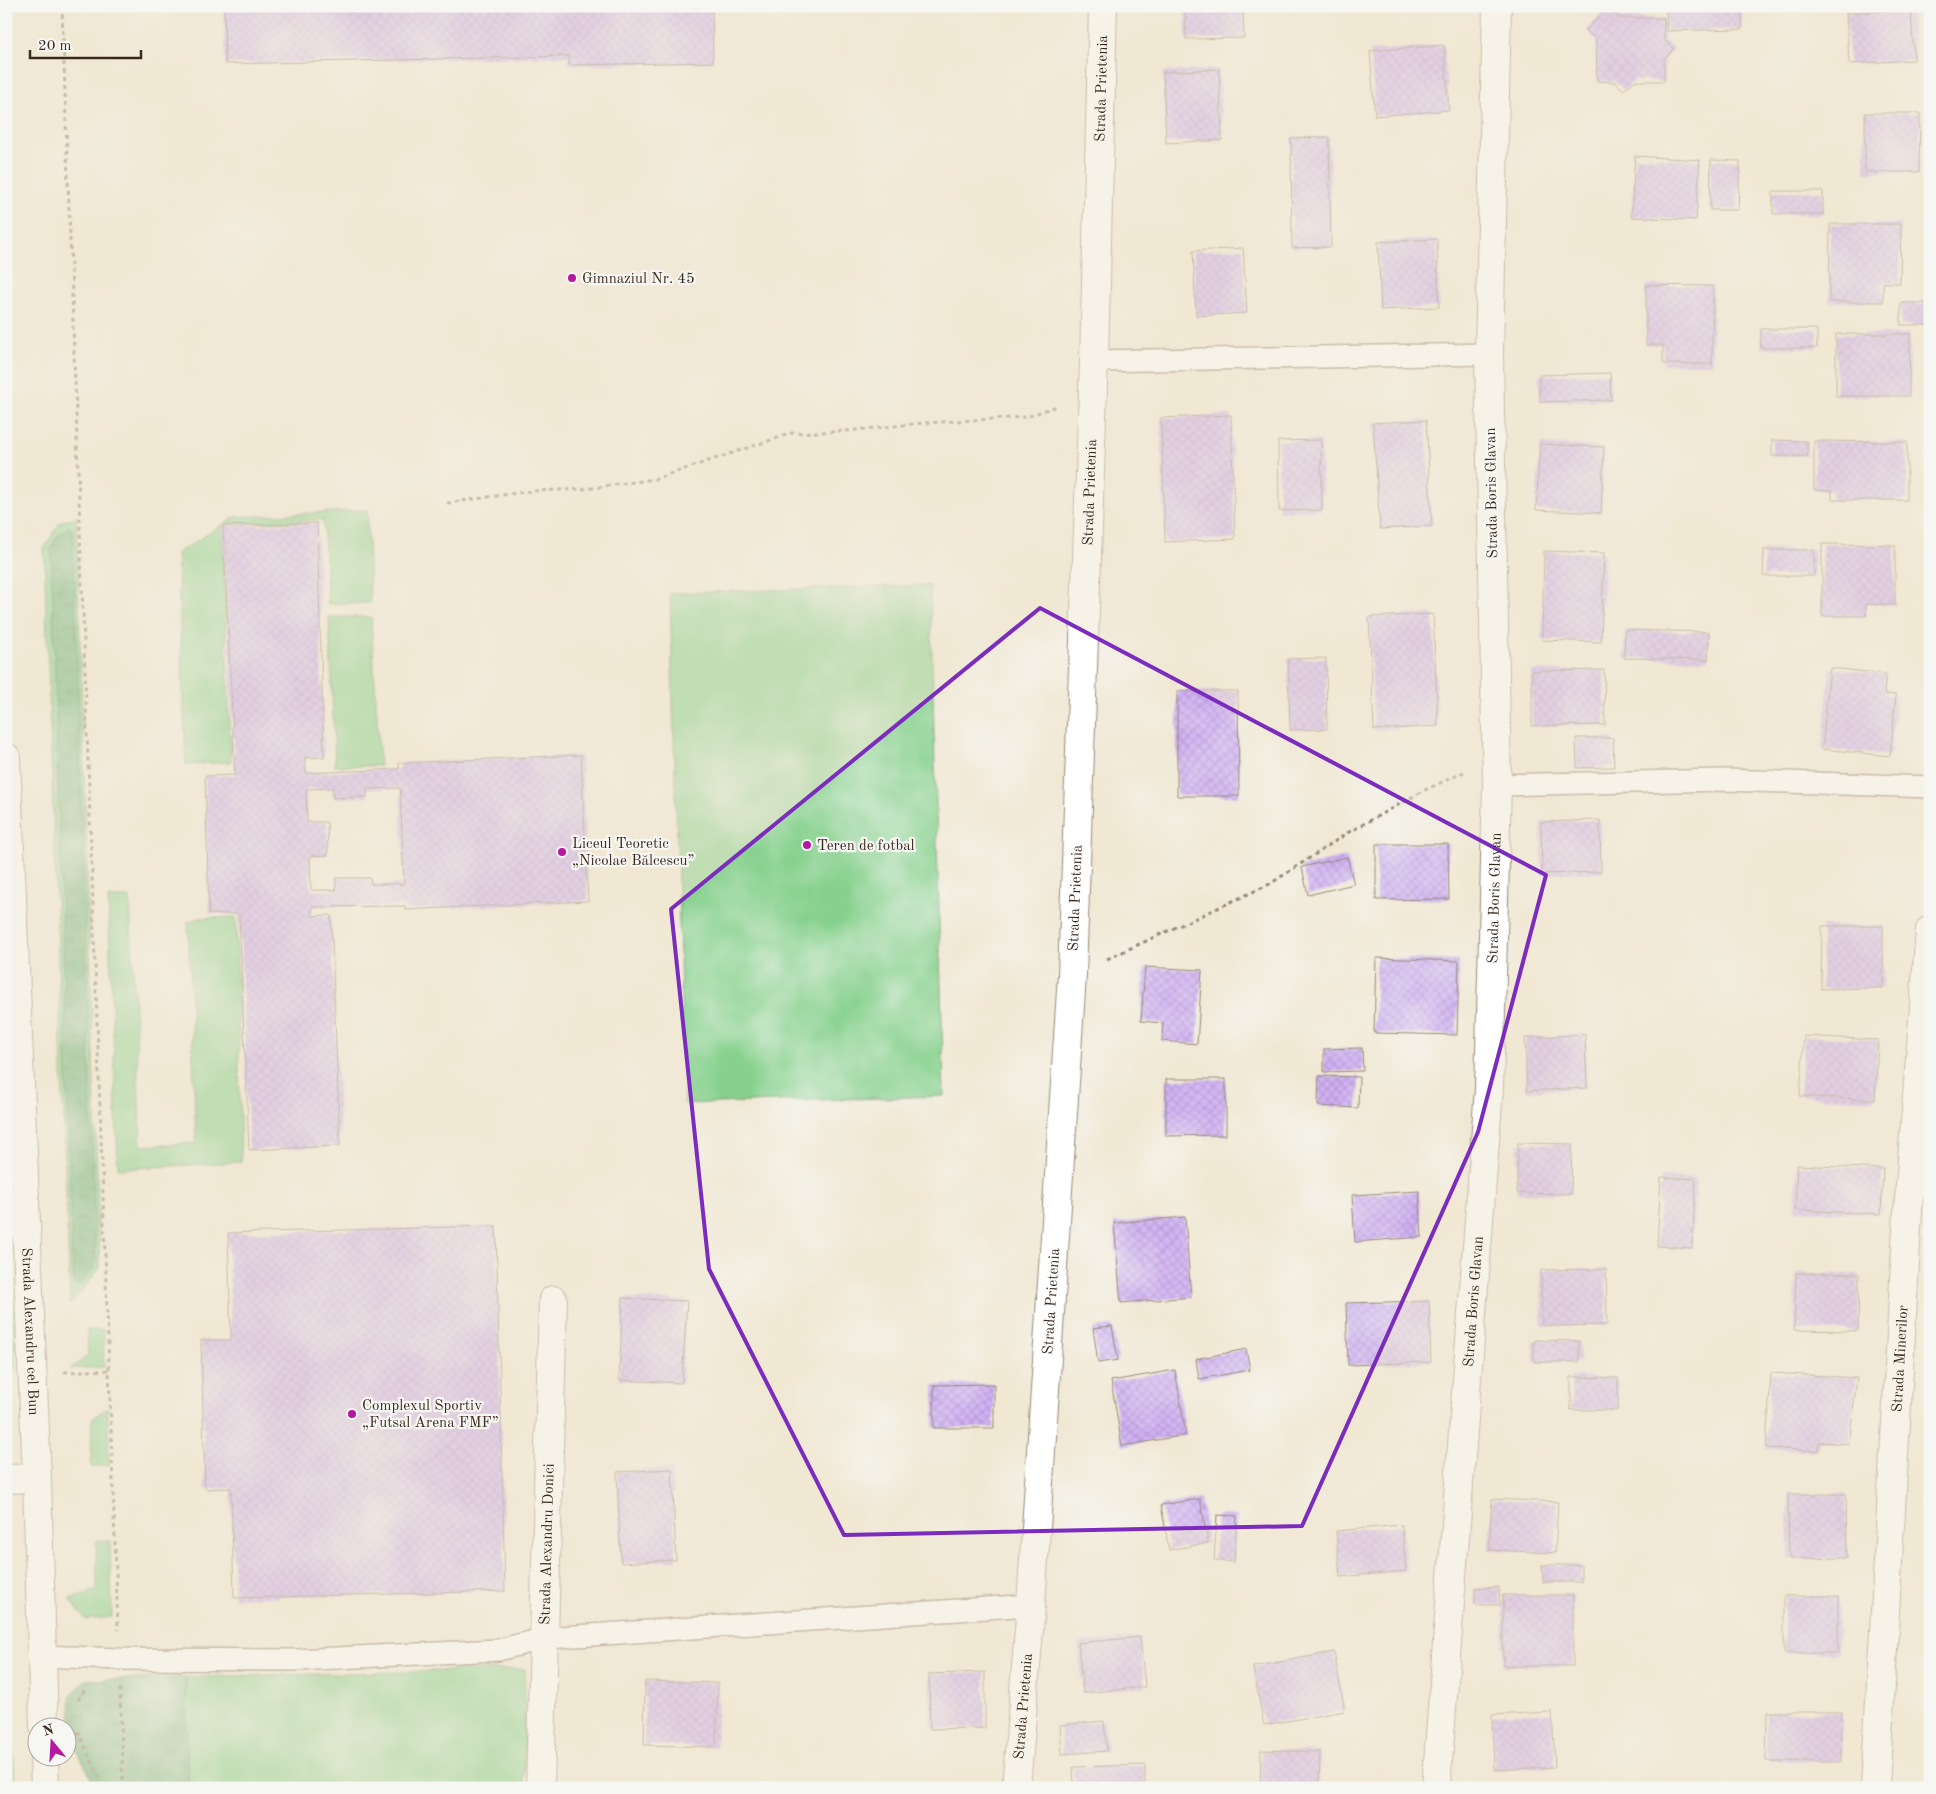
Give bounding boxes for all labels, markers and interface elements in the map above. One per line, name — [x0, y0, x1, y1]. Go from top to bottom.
scale bar — [30, 28, 141, 60]
street label: Strada Prietenia — [1094, 34, 1111, 142]
text: 20 m — [38, 39, 72, 54]
marker: Gimnaziul Nr. 45 — [566, 272, 578, 284]
place label: Gimnaziul Nr. 45 — [582, 272, 695, 287]
street label: Strada Boris Glavan — [1484, 427, 1501, 559]
street label: Strada Prietenia — [1081, 438, 1100, 546]
street label: Strada Boris Glavan — [1486, 832, 1505, 964]
place label: Liceul Teoretic „Nicolae Bălcescu” — [572, 837, 694, 869]
marker: Teren de fotbal — [801, 839, 813, 851]
place label: Teren de fotbal — [817, 839, 915, 854]
street label: Strada Prietenia — [1067, 844, 1086, 952]
marker: Liceul Teoretic „Nicolae Bălcescu” — [556, 846, 568, 858]
street label: Strada Boris Glavan — [1462, 1236, 1487, 1367]
street label: Strada Alexandru cel Bun — [18, 1247, 40, 1416]
street label: Strada Prietenia — [1041, 1247, 1063, 1355]
street label: Strada Minerilor — [1891, 1305, 1912, 1413]
place label: Complexul Sportiv „Futsal Arena FMF” — [362, 1399, 499, 1431]
marker: Complexul Sportiv „Futsal Arena FMF” — [346, 1408, 358, 1420]
street label: Strada Alexandru Donici — [538, 1463, 558, 1625]
street label: Strada Prietenia — [1012, 1652, 1036, 1760]
north arrow — [28, 1716, 78, 1766]
text: N — [41, 1722, 56, 1739]

